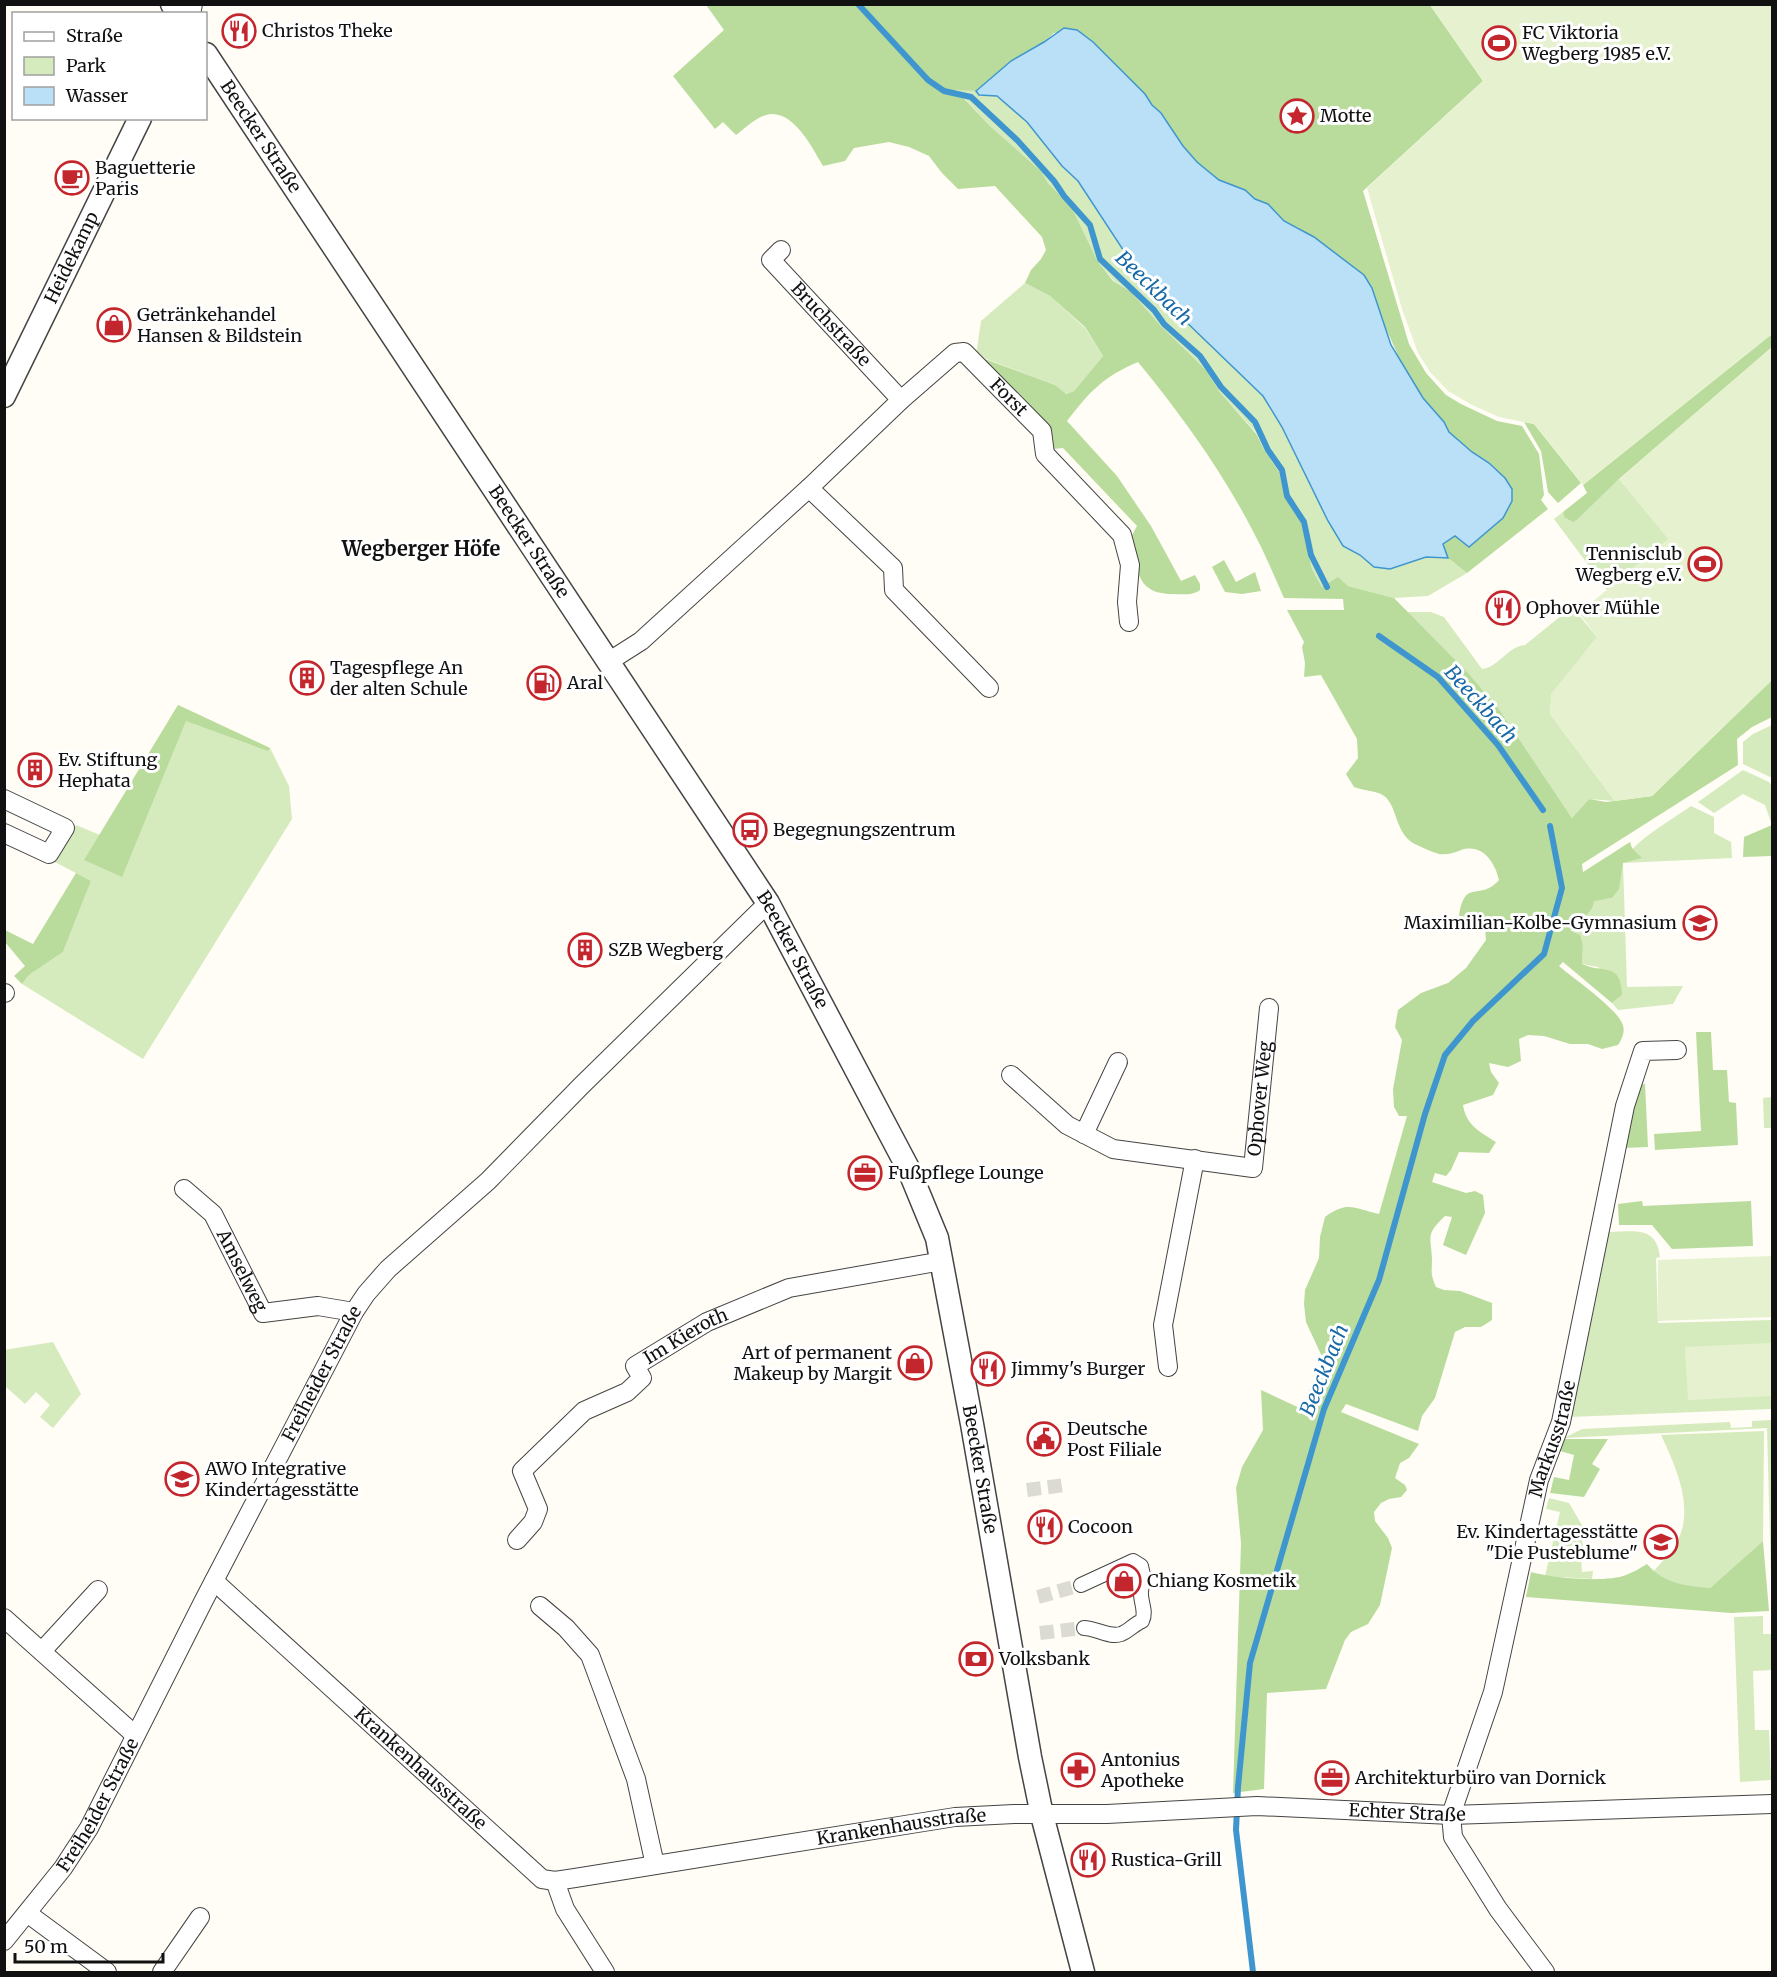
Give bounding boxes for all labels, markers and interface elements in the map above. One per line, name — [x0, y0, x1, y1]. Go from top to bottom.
legend — [12, 12, 207, 120]
restaurant icon: Christos Theke — [221, 13, 257, 49]
place label: Christos Theke — [262, 19, 393, 42]
place label: FC Viktoria Wegberg 1985 e.V. — [1521, 21, 1671, 65]
text: Straße — [66, 24, 123, 47]
sports icon: FC Viktoria Wegberg 1985 e.V. — [1481, 25, 1517, 61]
text: Park — [66, 54, 107, 77]
street label: Beecker Straße — [216, 76, 307, 197]
text: Wasser — [65, 84, 128, 107]
place icon: Motte — [1279, 98, 1315, 134]
place label: Motte — [1320, 104, 1371, 127]
place label: Baguetterie Paris — [95, 156, 195, 200]
cafe icon: Baguetterie Paris — [54, 160, 90, 196]
street label: Heidekamp — [39, 208, 103, 307]
water label: Beeckbach — [1111, 245, 1198, 330]
street label: Bruchstraße — [786, 277, 876, 371]
place label: Getränkehandel Hansen & Bildstein — [137, 303, 302, 347]
shop icon: Getränkehandel Hansen & Bildstein — [96, 307, 132, 343]
street label: Forst — [985, 373, 1033, 421]
street label: Beecker Straße — [484, 481, 575, 602]
district label: Wegberger Höfe — [341, 536, 501, 561]
place label: Tennisclub Wegberg e.V. — [1574, 542, 1682, 586]
sports icon: Tennisclub Wegberg e.V. — [1687, 546, 1723, 582]
restaurant icon: Ophover Mühle — [1485, 590, 1521, 626]
place label: Ophover Mühle — [1526, 596, 1660, 619]
place label: Tagespflege An der alten Schule — [330, 656, 468, 700]
water label: Beeckbach — [1440, 659, 1523, 748]
building icon: Tagespflege An der alten Schule — [289, 660, 325, 696]
fuel station icon: Aral — [526, 665, 562, 701]
place label: Aral — [566, 671, 603, 694]
place label: Ev. Stiftung Hephata — [58, 748, 157, 792]
building icon: Ev. Stiftung Hephata — [17, 752, 53, 788]
bus stop icon: Begegnungszentrum — [732, 812, 768, 848]
place label: Begegnungszentrum — [773, 818, 956, 841]
street label: Beecker Straße — [752, 886, 834, 1012]
school or university icon: Maximilian-Kolbe-Gymnasium — [1682, 905, 1718, 941]
place label: Maximilian-Kolbe-Gymnasium — [1404, 911, 1677, 934]
building icon: SZB Wegberg — [567, 932, 603, 968]
place label: SZB Wegberg — [608, 938, 723, 961]
street label: Ophover Weg — [1242, 1040, 1277, 1157]
office icon: Fußpflege Lounge — [847, 1155, 883, 1191]
place label: Fußpflege Lounge — [888, 1161, 1044, 1184]
street label: Amselweg — [211, 1225, 273, 1316]
street label: Freiheider Straße — [277, 1301, 366, 1445]
street label: Im Kieroth — [639, 1303, 731, 1369]
water label: Beeckbach — [1294, 1320, 1353, 1419]
place label: Art of permanent Makeup by Margit — [733, 1341, 892, 1385]
shop icon: Art of permanent Makeup by Margit — [897, 1345, 933, 1381]
restaurant icon: Jimmy's Burger — [970, 1351, 1006, 1387]
place label: Jimmy's Burger — [1010, 1357, 1145, 1380]
street label: Markusstraße — [1524, 1378, 1580, 1499]
street label: Beecker Straße — [958, 1403, 1003, 1535]
place label: Deutsche Post Filiale — [1067, 1417, 1162, 1461]
public building icon: Deutsche Post Filiale — [1026, 1421, 1062, 1457]
place label: AWO Integrative Kindertagesstätte — [204, 1457, 359, 1501]
school or university icon: AWO Integrative Kindertagesstätte — [164, 1461, 200, 1497]
restaurant icon: Cocoon — [1027, 1509, 1063, 1545]
place label: Cocoon — [1068, 1515, 1133, 1538]
place label: Ev. Kindertagesstätte "Die Pusteblume" — [1456, 1520, 1638, 1564]
school or university icon: Ev. Kindertagesstätte "Die Pusteblume" — [1643, 1524, 1679, 1560]
shop icon: Chiang Kosmetik — [1106, 1563, 1142, 1599]
place label: Chiang Kosmetik — [1147, 1569, 1297, 1592]
bank icon: Volksbank — [958, 1641, 994, 1677]
place label: Volksbank — [998, 1647, 1090, 1670]
street label: Krankenhausstraße — [350, 1702, 492, 1834]
street label: Freiheider Straße — [51, 1734, 144, 1876]
place label: Antonius Apotheke — [1100, 1748, 1184, 1792]
pharmacy icon: Antonius Apotheke — [1060, 1752, 1096, 1788]
office icon: Architekturbüro van Dornick — [1314, 1760, 1350, 1796]
place label: Architekturbüro van Dornick — [1354, 1766, 1606, 1789]
street label: Echter Straße — [1348, 1798, 1466, 1826]
street label: Krankenhausstraße — [815, 1803, 987, 1850]
restaurant icon: Rustica-Grill — [1070, 1842, 1106, 1878]
place label: Rustica-Grill — [1111, 1848, 1222, 1871]
scale bar — [15, 1926, 164, 1964]
text: 50 m — [24, 1935, 68, 1958]

